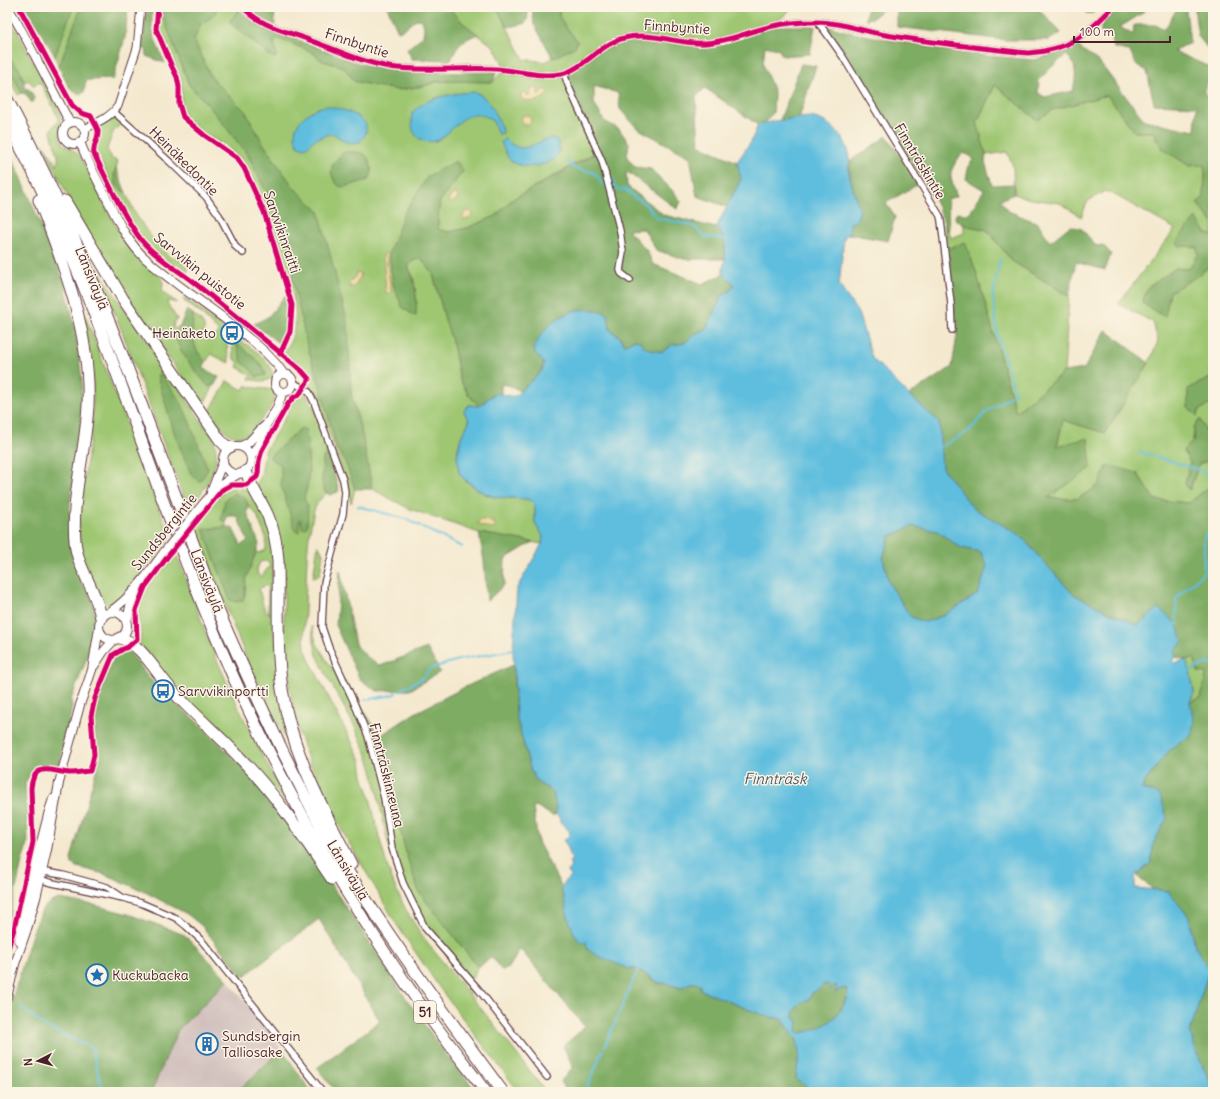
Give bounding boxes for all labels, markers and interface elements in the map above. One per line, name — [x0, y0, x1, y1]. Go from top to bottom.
street label: Finnbyntie — [643, 16, 711, 38]
scale bar — [1074, 18, 1170, 44]
street label: Finnbyntie — [323, 24, 391, 62]
text: 100 m — [1080, 24, 1114, 39]
street label: Finnträskintie — [890, 120, 950, 202]
street label: Heinäkedontie — [146, 123, 222, 199]
street label: Sarvvikinraitti — [260, 188, 304, 276]
street label: Sarvvikin puistotie — [150, 228, 250, 314]
street label: Länsiväylä — [71, 244, 113, 312]
bus stop icon: Heinäketo — [219, 320, 245, 346]
place label: Heinäketo — [152, 324, 216, 342]
street label: Sundsbergintie — [127, 490, 201, 574]
street label: Länsiväylä — [187, 547, 227, 615]
bus stop icon: Sarvvikinportti — [150, 678, 176, 704]
place label: Sarvvikinportti — [178, 682, 269, 700]
street label: Finnträskinreuna — [365, 721, 409, 829]
water label: Finnträsk — [743, 769, 808, 788]
street label: Länsiväylä — [323, 837, 373, 903]
place icon: Kuckubacka — [84, 962, 110, 988]
place label: Kuckubacka — [112, 966, 189, 984]
road number: 51 — [414, 1001, 436, 1023]
place label: Sundsbergin Talliosake — [222, 1027, 301, 1061]
building icon: Sundsbergin Talliosake — [194, 1031, 220, 1057]
north arrow — [18, 1041, 58, 1081]
text: N — [21, 1058, 35, 1067]

